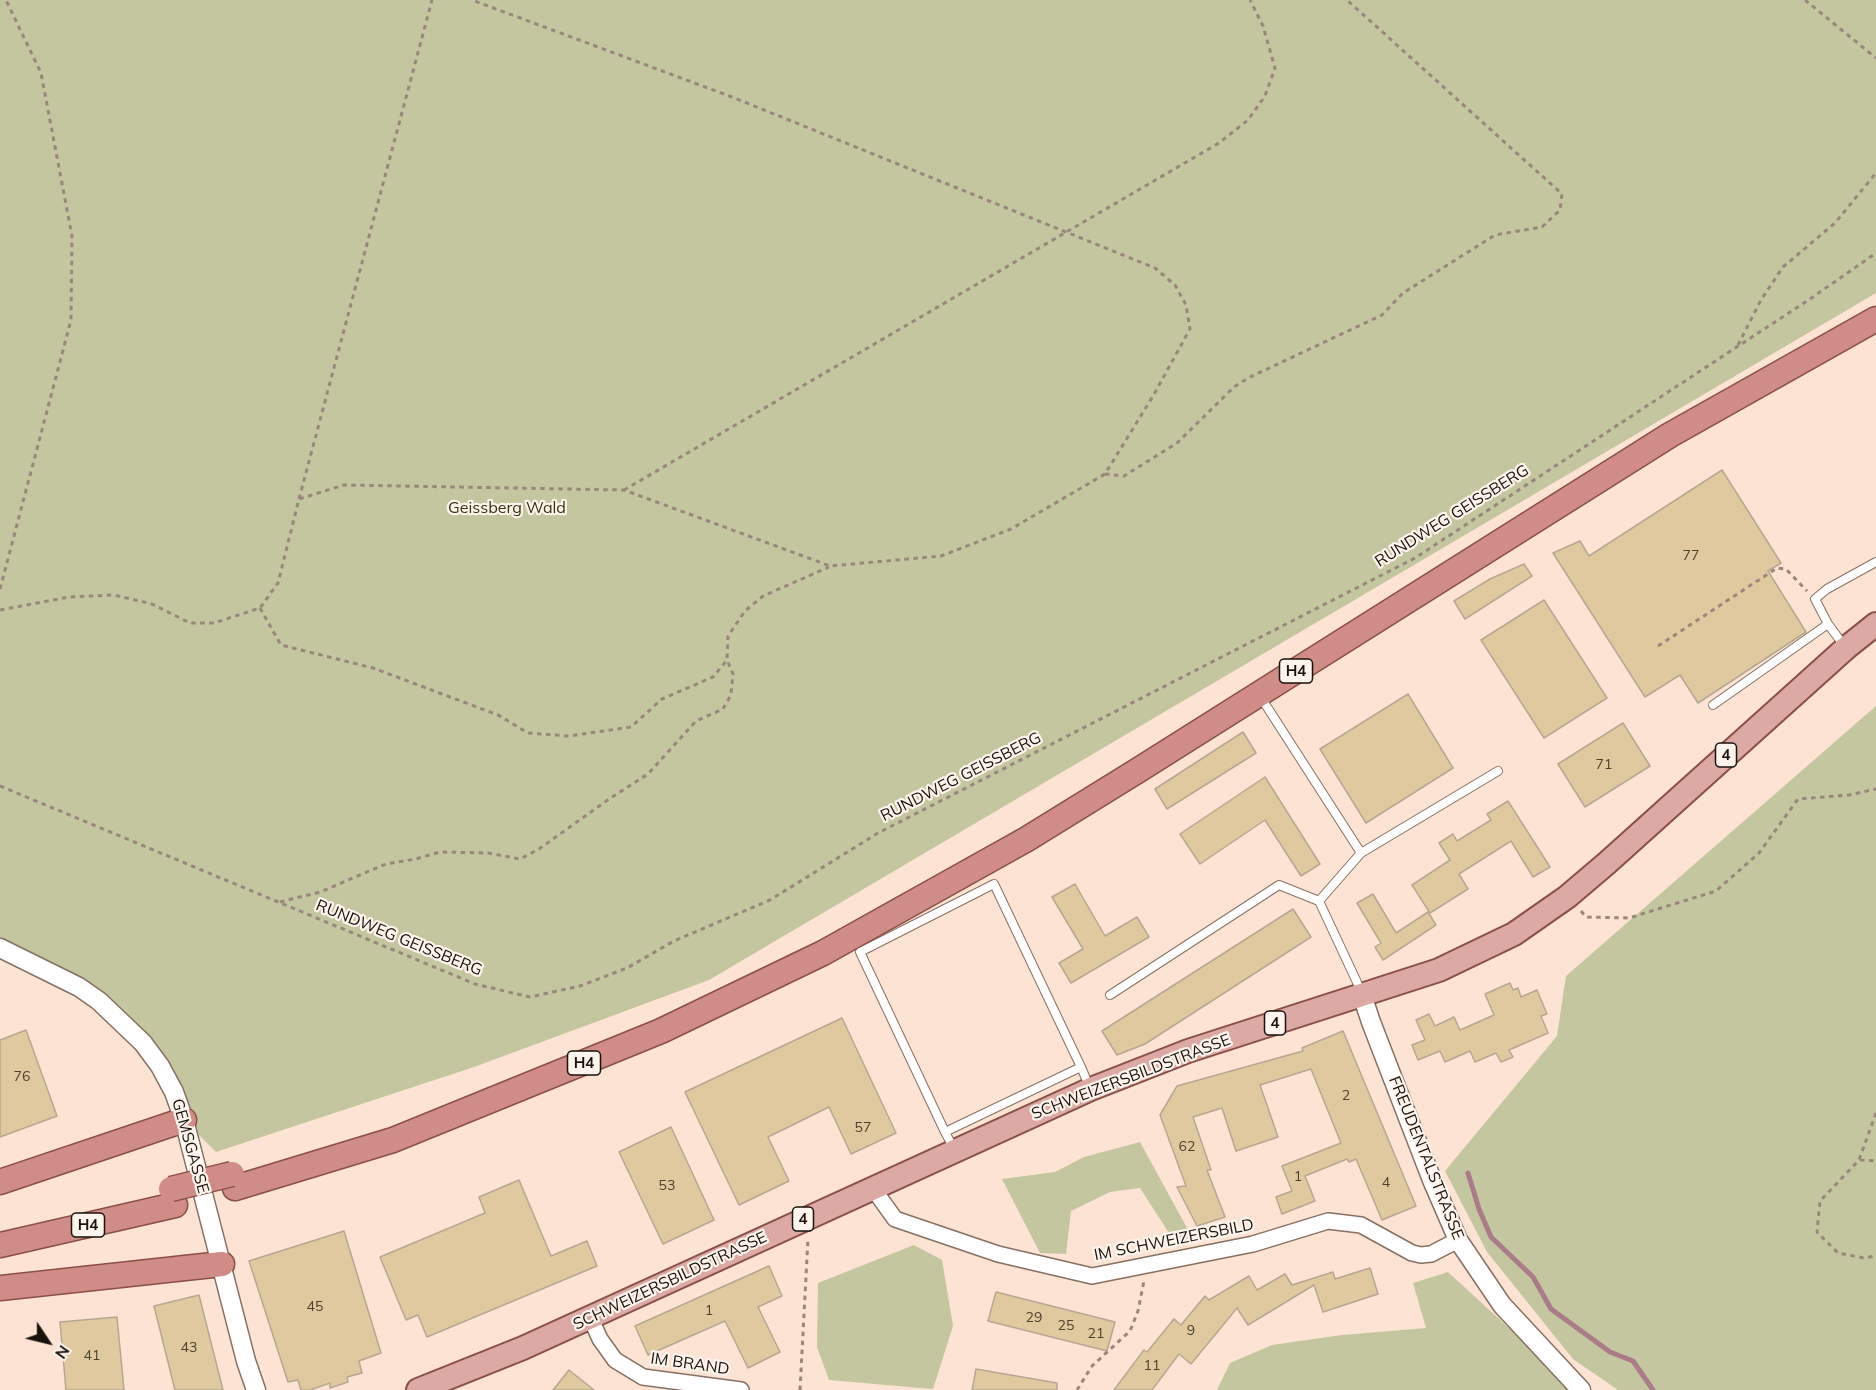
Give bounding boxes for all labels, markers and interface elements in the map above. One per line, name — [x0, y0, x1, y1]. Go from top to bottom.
street label: RUNDWEG GEISSBERG — [1372, 461, 1532, 571]
park label: Geissberg Wald — [448, 498, 566, 518]
house number: 77 — [1683, 548, 1699, 564]
road number: H4 — [1280, 659, 1312, 683]
street label: RUNDWEG GEISSBERG — [878, 728, 1044, 826]
road number: 4 — [1716, 743, 1736, 767]
house number: 71 — [1596, 757, 1612, 773]
street label: RUNDWEG GEISSBERG — [313, 896, 485, 980]
road number: 4 — [1264, 1011, 1286, 1035]
street label: SCHWEIZERSBILDSTRASSE — [1029, 1030, 1233, 1124]
road number: H4 — [568, 1051, 600, 1075]
house number: 76 — [14, 1069, 30, 1085]
street label: FREUDENTALSTRASSE — [1384, 1074, 1468, 1242]
house number: 2 — [1342, 1088, 1350, 1104]
street label: GEMSGASSE — [167, 1096, 213, 1196]
house number: 57 — [855, 1120, 871, 1136]
house number: 62 — [1179, 1139, 1195, 1155]
house number: 1 — [1294, 1169, 1302, 1185]
house number: 4 — [1382, 1175, 1390, 1191]
house number: 53 — [659, 1178, 675, 1194]
road number: 4 — [792, 1207, 814, 1231]
road number: H4 — [72, 1213, 104, 1237]
street label: IM SCHWEIZERSBILD — [1093, 1215, 1255, 1265]
street label: SCHWEIZERSBILDSTRASSE — [570, 1228, 770, 1334]
house number: 45 — [307, 1299, 323, 1315]
house number: 1 — [705, 1303, 713, 1319]
house number: 29 — [1026, 1310, 1042, 1326]
north arrow — [18, 1312, 78, 1372]
house number: 25 — [1058, 1318, 1074, 1334]
house number: 9 — [1187, 1323, 1195, 1339]
house number: 21 — [1088, 1326, 1104, 1342]
house number: 43 — [181, 1340, 197, 1356]
text: N — [51, 1342, 74, 1363]
house number: 41 — [84, 1348, 100, 1364]
street label: IM BRAND — [649, 1349, 731, 1379]
house number: 11 — [1144, 1358, 1160, 1374]

